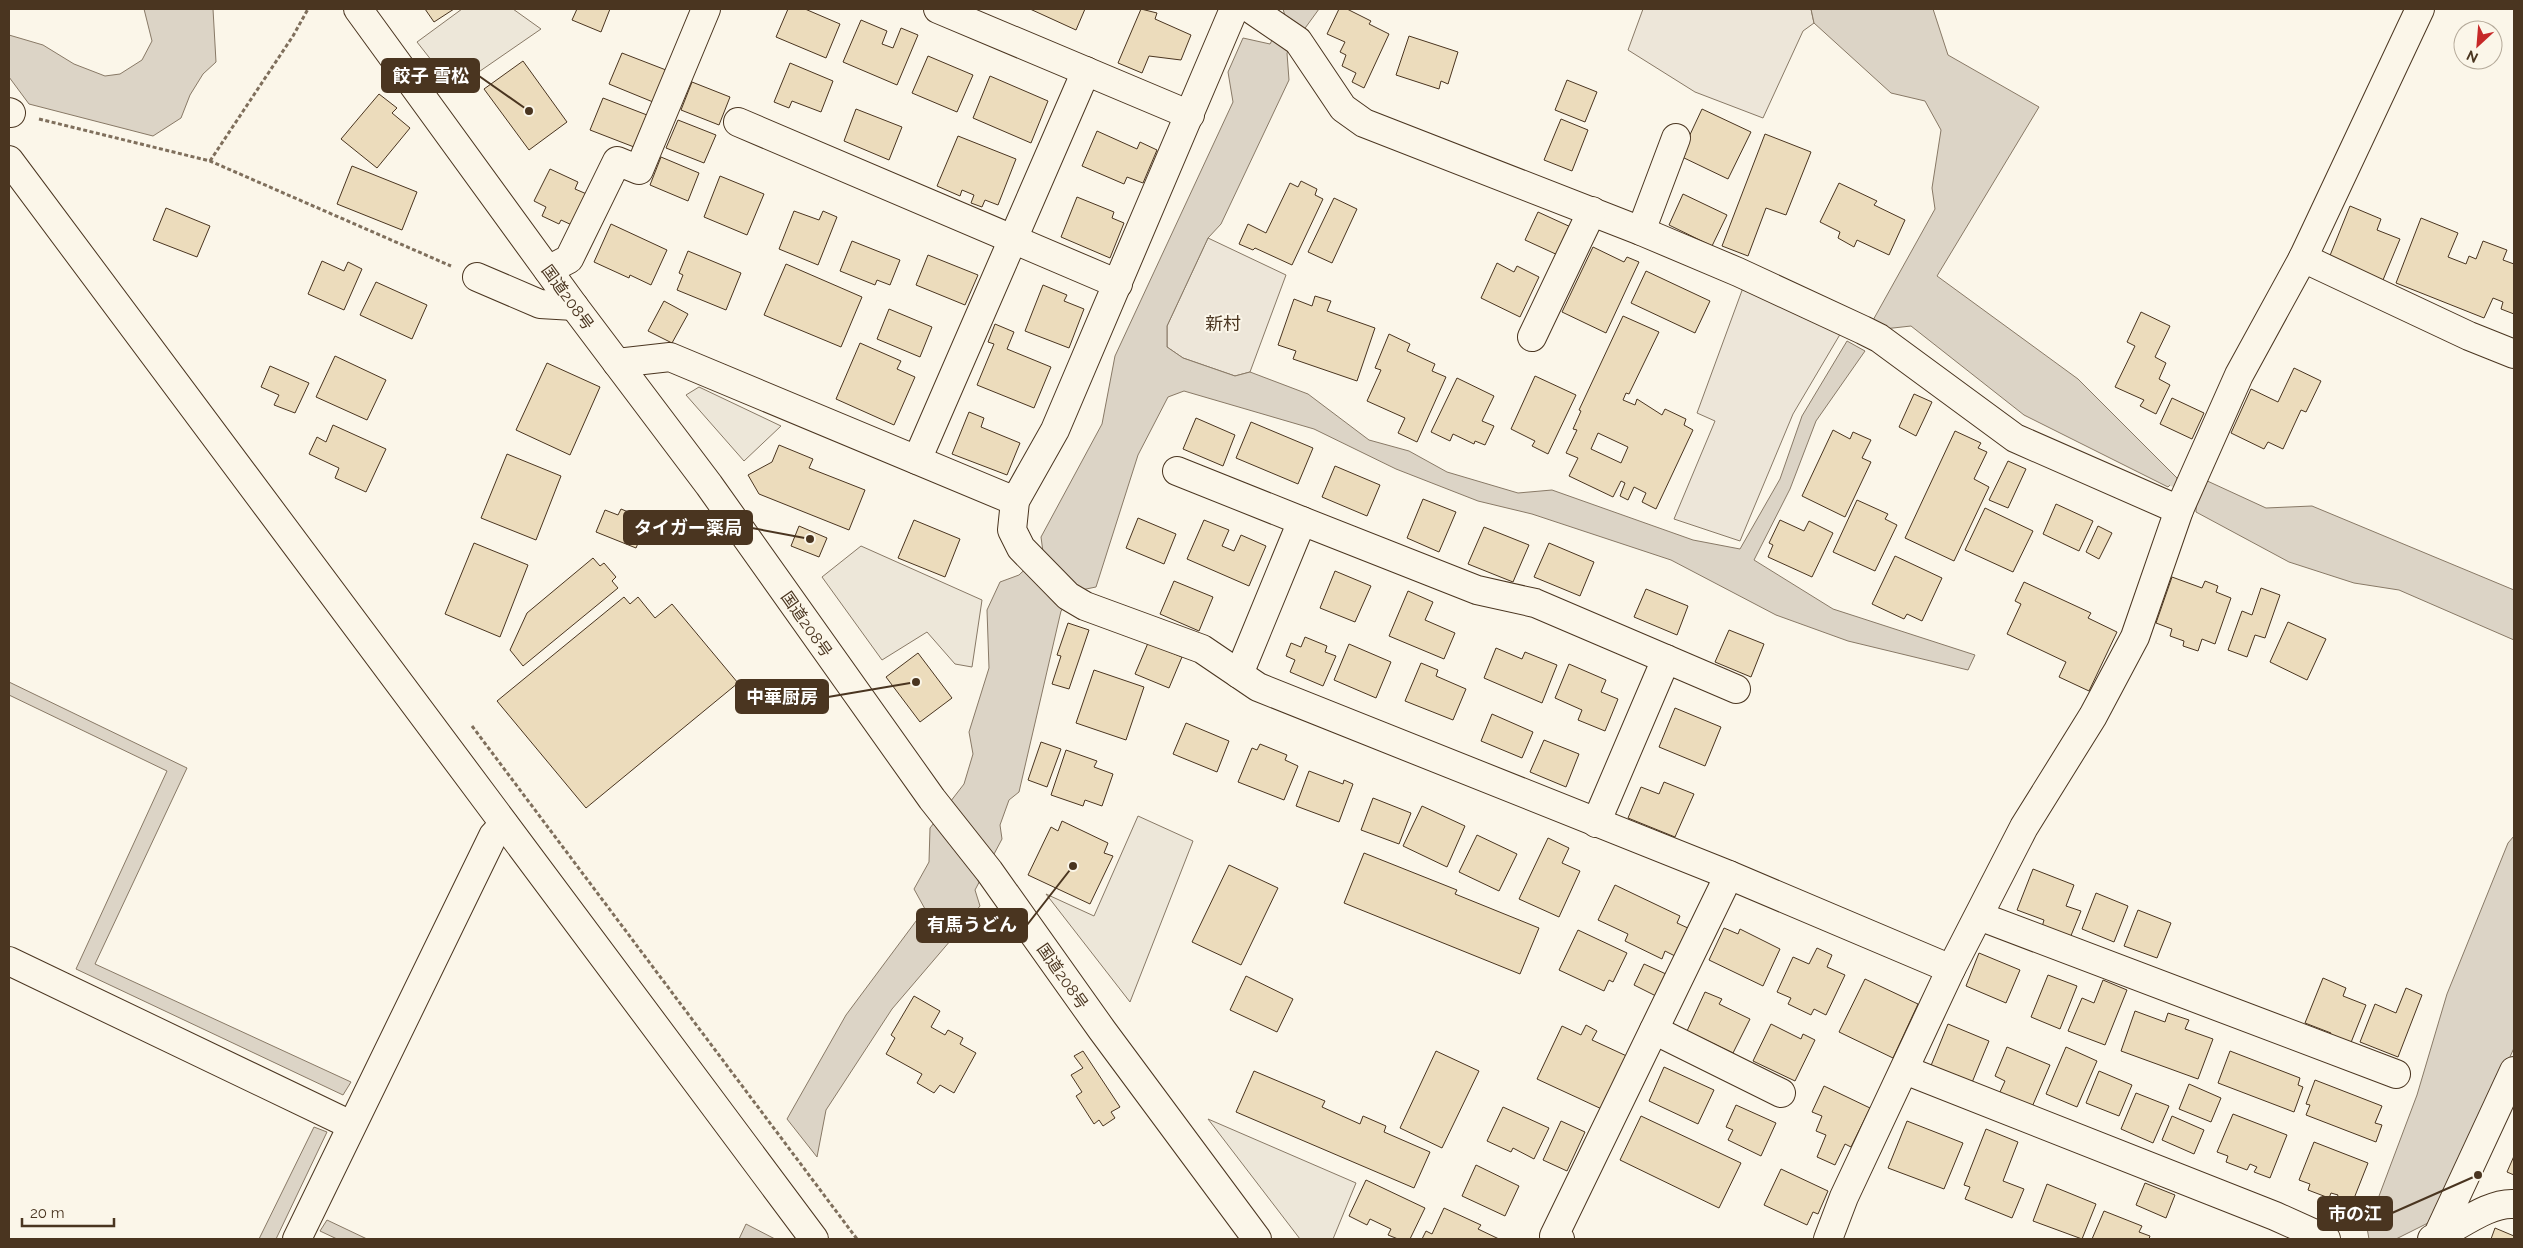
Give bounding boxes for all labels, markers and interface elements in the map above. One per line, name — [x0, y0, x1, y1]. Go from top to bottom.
north arrow — [2453, 20, 2503, 70]
text: N — [2464, 47, 2481, 66]
callout: 餃子 雪松 — [382, 59, 479, 92]
text: 餃子 雪松 — [392, 65, 469, 86]
street label: 国道208号 — [538, 261, 598, 333]
district label: 新村 — [1205, 313, 1241, 334]
callout: タイガー薬局 — [624, 511, 752, 544]
text: タイガー薬局 — [634, 517, 742, 538]
street label: 国道208号 — [777, 588, 836, 661]
callout: 中華厨房 — [736, 680, 828, 713]
text: 中華厨房 — [746, 686, 818, 707]
callout: 有馬うどん — [917, 909, 1027, 942]
text: 有馬うどん — [927, 914, 1017, 935]
street label: 国道208号 — [1033, 940, 1092, 1013]
scale bar — [22, 1196, 115, 1228]
callout: 市の江 — [2318, 1197, 2392, 1230]
text: 市の江 — [2328, 1203, 2382, 1224]
text: 20 m — [30, 1204, 65, 1222]

